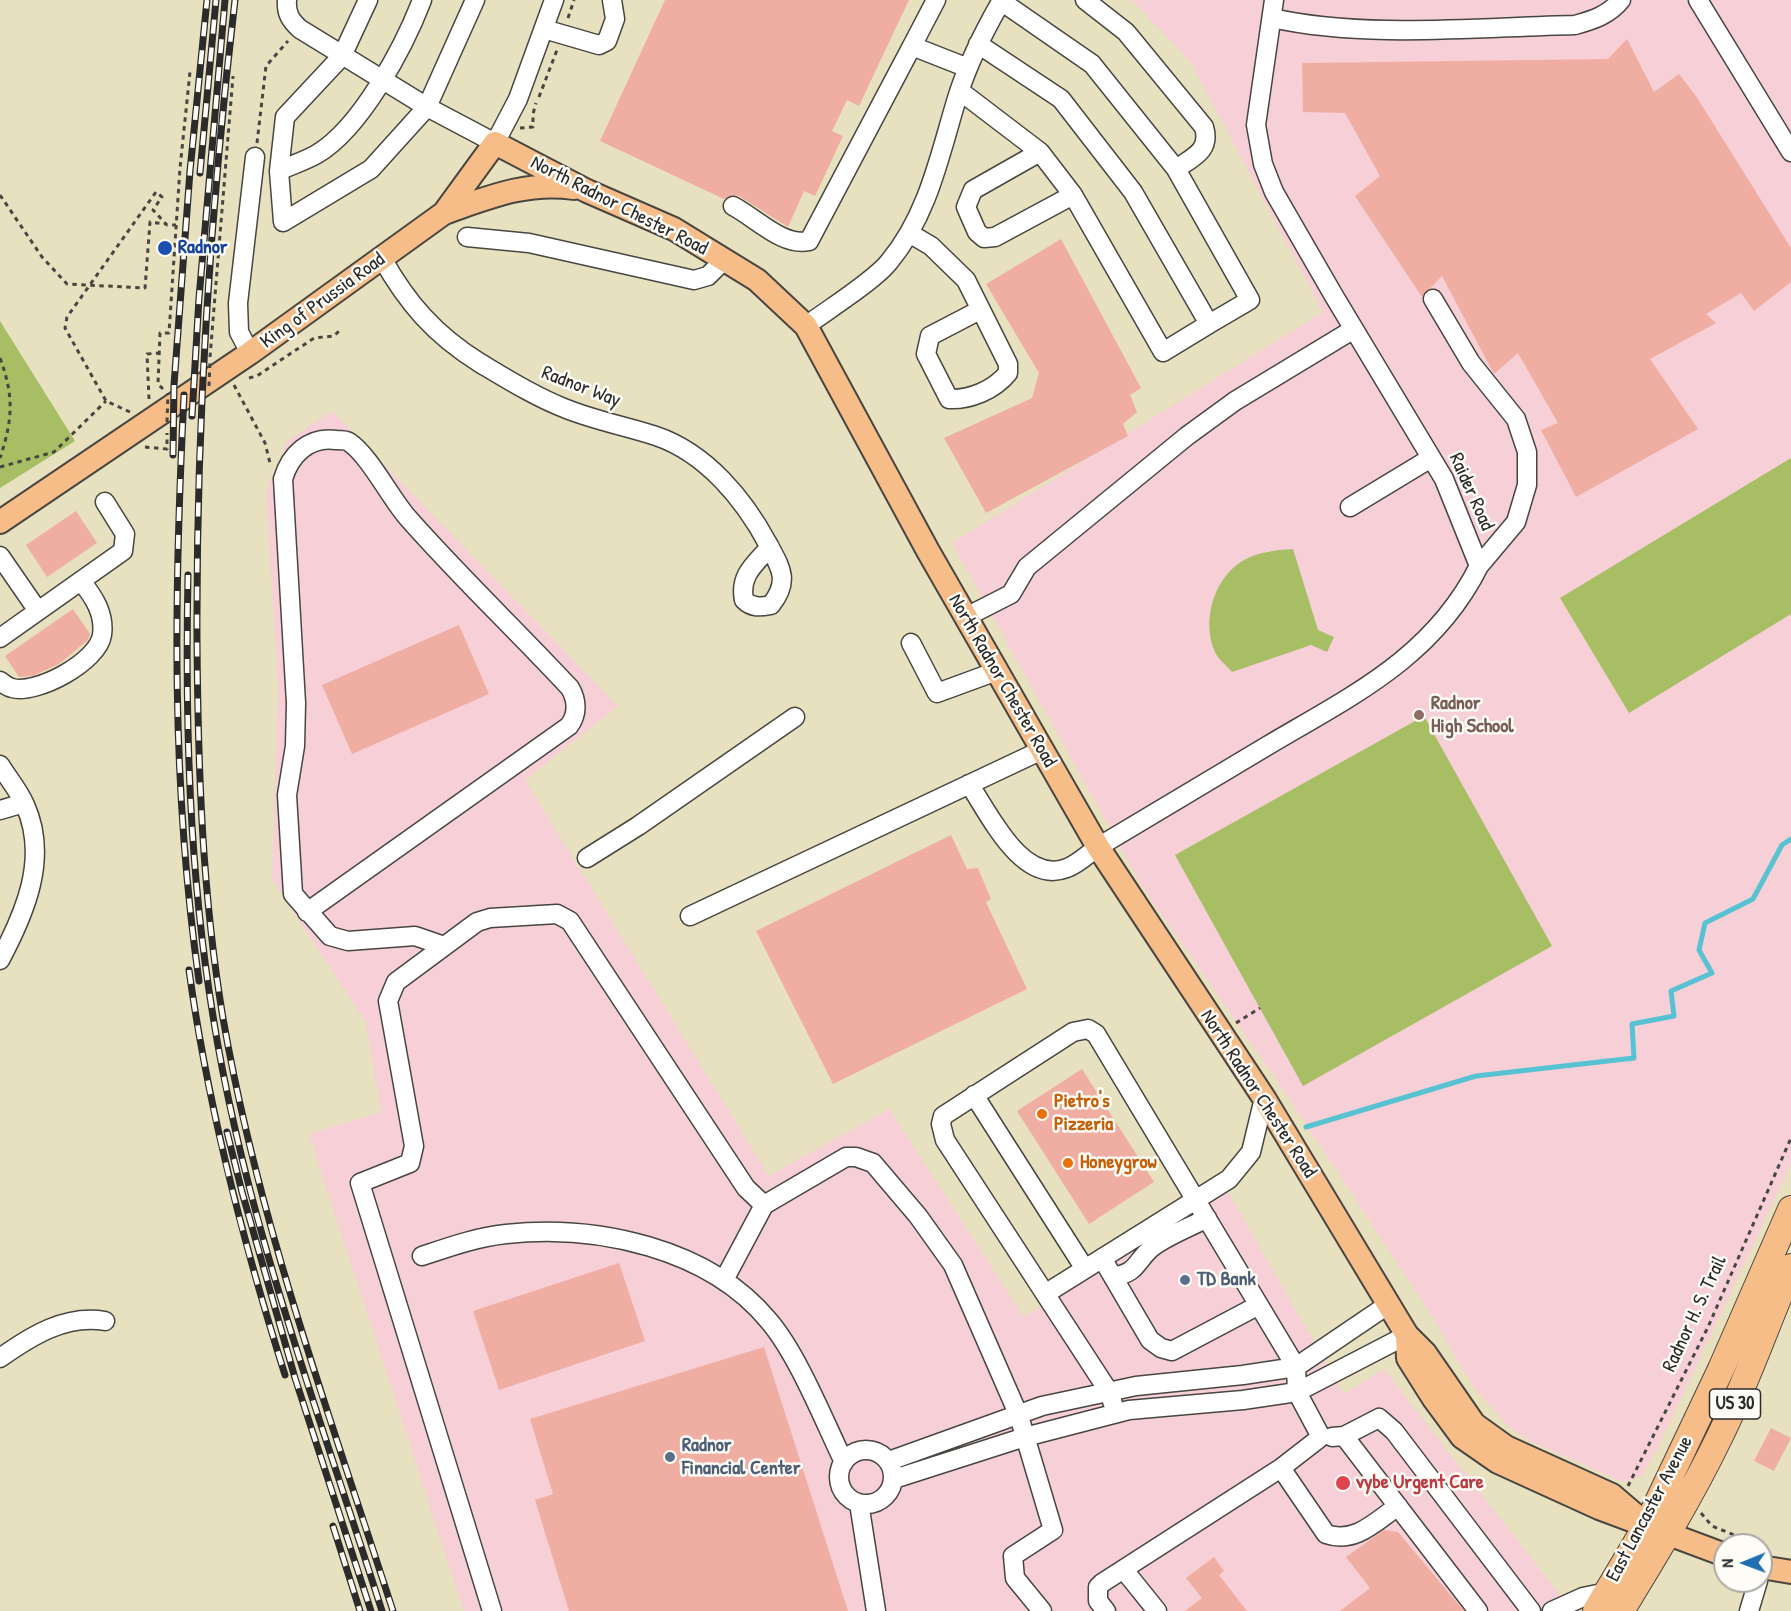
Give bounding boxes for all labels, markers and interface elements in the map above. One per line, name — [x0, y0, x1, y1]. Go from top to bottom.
street label: North Radnor Chester Road — [527, 151, 711, 261]
place label: Radnor — [178, 236, 228, 260]
marker: Radnor — [156, 239, 174, 257]
street label: King of Prussia Road — [256, 248, 390, 354]
street label: Radnor Way — [538, 361, 624, 413]
street label: Raider Road — [1443, 450, 1499, 534]
street label: North Radnor Chester Road — [943, 590, 1061, 772]
place label: Radnor High School — [1431, 692, 1514, 739]
marker: Radnor High School — [1412, 708, 1426, 722]
street label: North Radnor Chester Road — [1195, 1006, 1321, 1182]
place label: Pietro's Pizzeria — [1054, 1090, 1113, 1137]
marker: Pietro's Pizzeria — [1035, 1107, 1049, 1121]
place label: Honeygrow — [1080, 1151, 1157, 1175]
marker: Honeygrow — [1061, 1156, 1075, 1170]
street label: Radnor H. S. Trail — [1658, 1252, 1732, 1376]
place label: TD Bank — [1197, 1268, 1256, 1292]
marker: TD Bank — [1178, 1273, 1192, 1287]
road number: US 30 — [1710, 1389, 1760, 1419]
street label: East Lancaster Avenue — [1602, 1432, 1698, 1586]
place label: Radnor Financial Center — [682, 1434, 800, 1481]
marker: Radnor Financial Center — [663, 1450, 677, 1464]
place label: vybe Urgent Care — [1356, 1471, 1484, 1495]
marker: vybe Urgent Care — [1334, 1474, 1352, 1492]
north arrow — [1713, 1533, 1773, 1593]
text: N — [1716, 1559, 1738, 1568]

